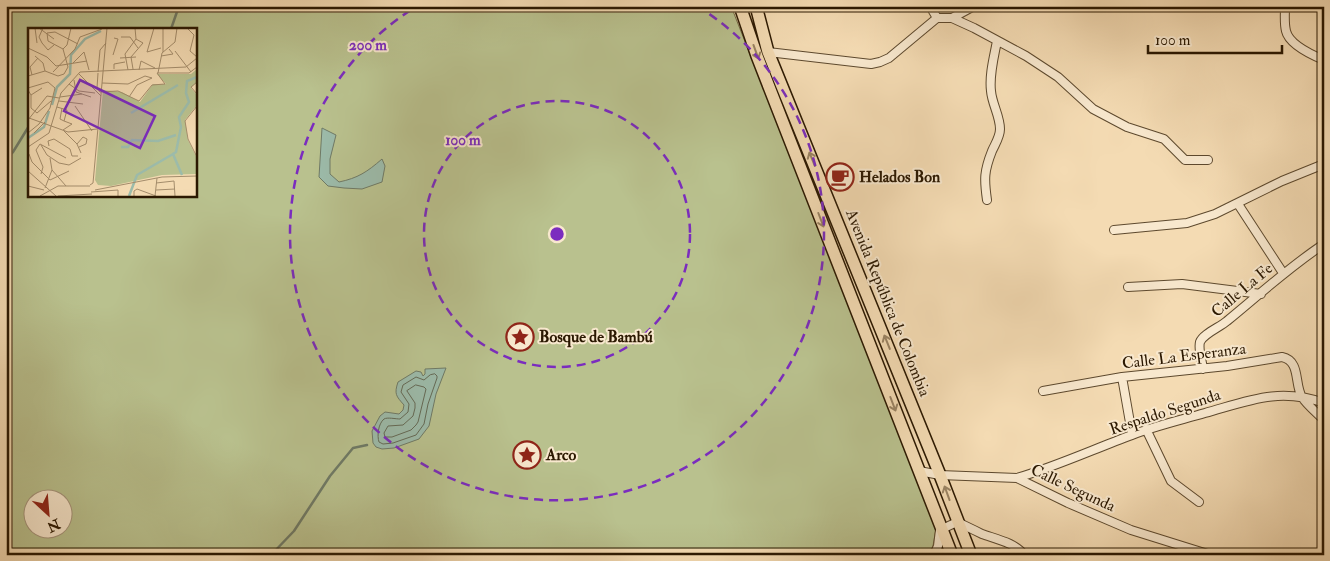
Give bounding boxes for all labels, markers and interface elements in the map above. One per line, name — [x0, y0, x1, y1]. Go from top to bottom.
scale bar — [1148, 22, 1281, 54]
inset map — [28, 28, 196, 196]
text: 100 m — [1155, 31, 1191, 50]
text: 200 m — [349, 36, 387, 55]
one-way arrow — [752, 44, 761, 60]
text: 100 m — [445, 131, 481, 150]
one-way arrow — [807, 152, 816, 167]
cafe icon: Helados Bon — [825, 162, 855, 192]
place label: Helados Bon — [859, 167, 941, 187]
street label: Avenida República de Colombia — [840, 206, 935, 400]
one-way arrow — [817, 212, 826, 227]
centre of rings — [548, 225, 566, 243]
street label: Calle La Fe — [1207, 258, 1277, 322]
place icon: Bosque de Bambú — [505, 322, 535, 352]
place label: Bosque de Bambú — [539, 327, 653, 348]
one-way arrow — [881, 335, 891, 350]
street label: Calle La Esperanza — [1121, 338, 1248, 375]
street label: Respaldo Segunda — [1107, 384, 1224, 440]
one-way arrow — [889, 396, 898, 411]
place icon: Arco — [512, 440, 542, 470]
place label: Arco — [545, 445, 576, 465]
street label: Calle Segunda — [1028, 460, 1119, 516]
one-way arrow — [942, 486, 951, 501]
north arrow — [22, 488, 72, 538]
text: N — [44, 514, 64, 536]

